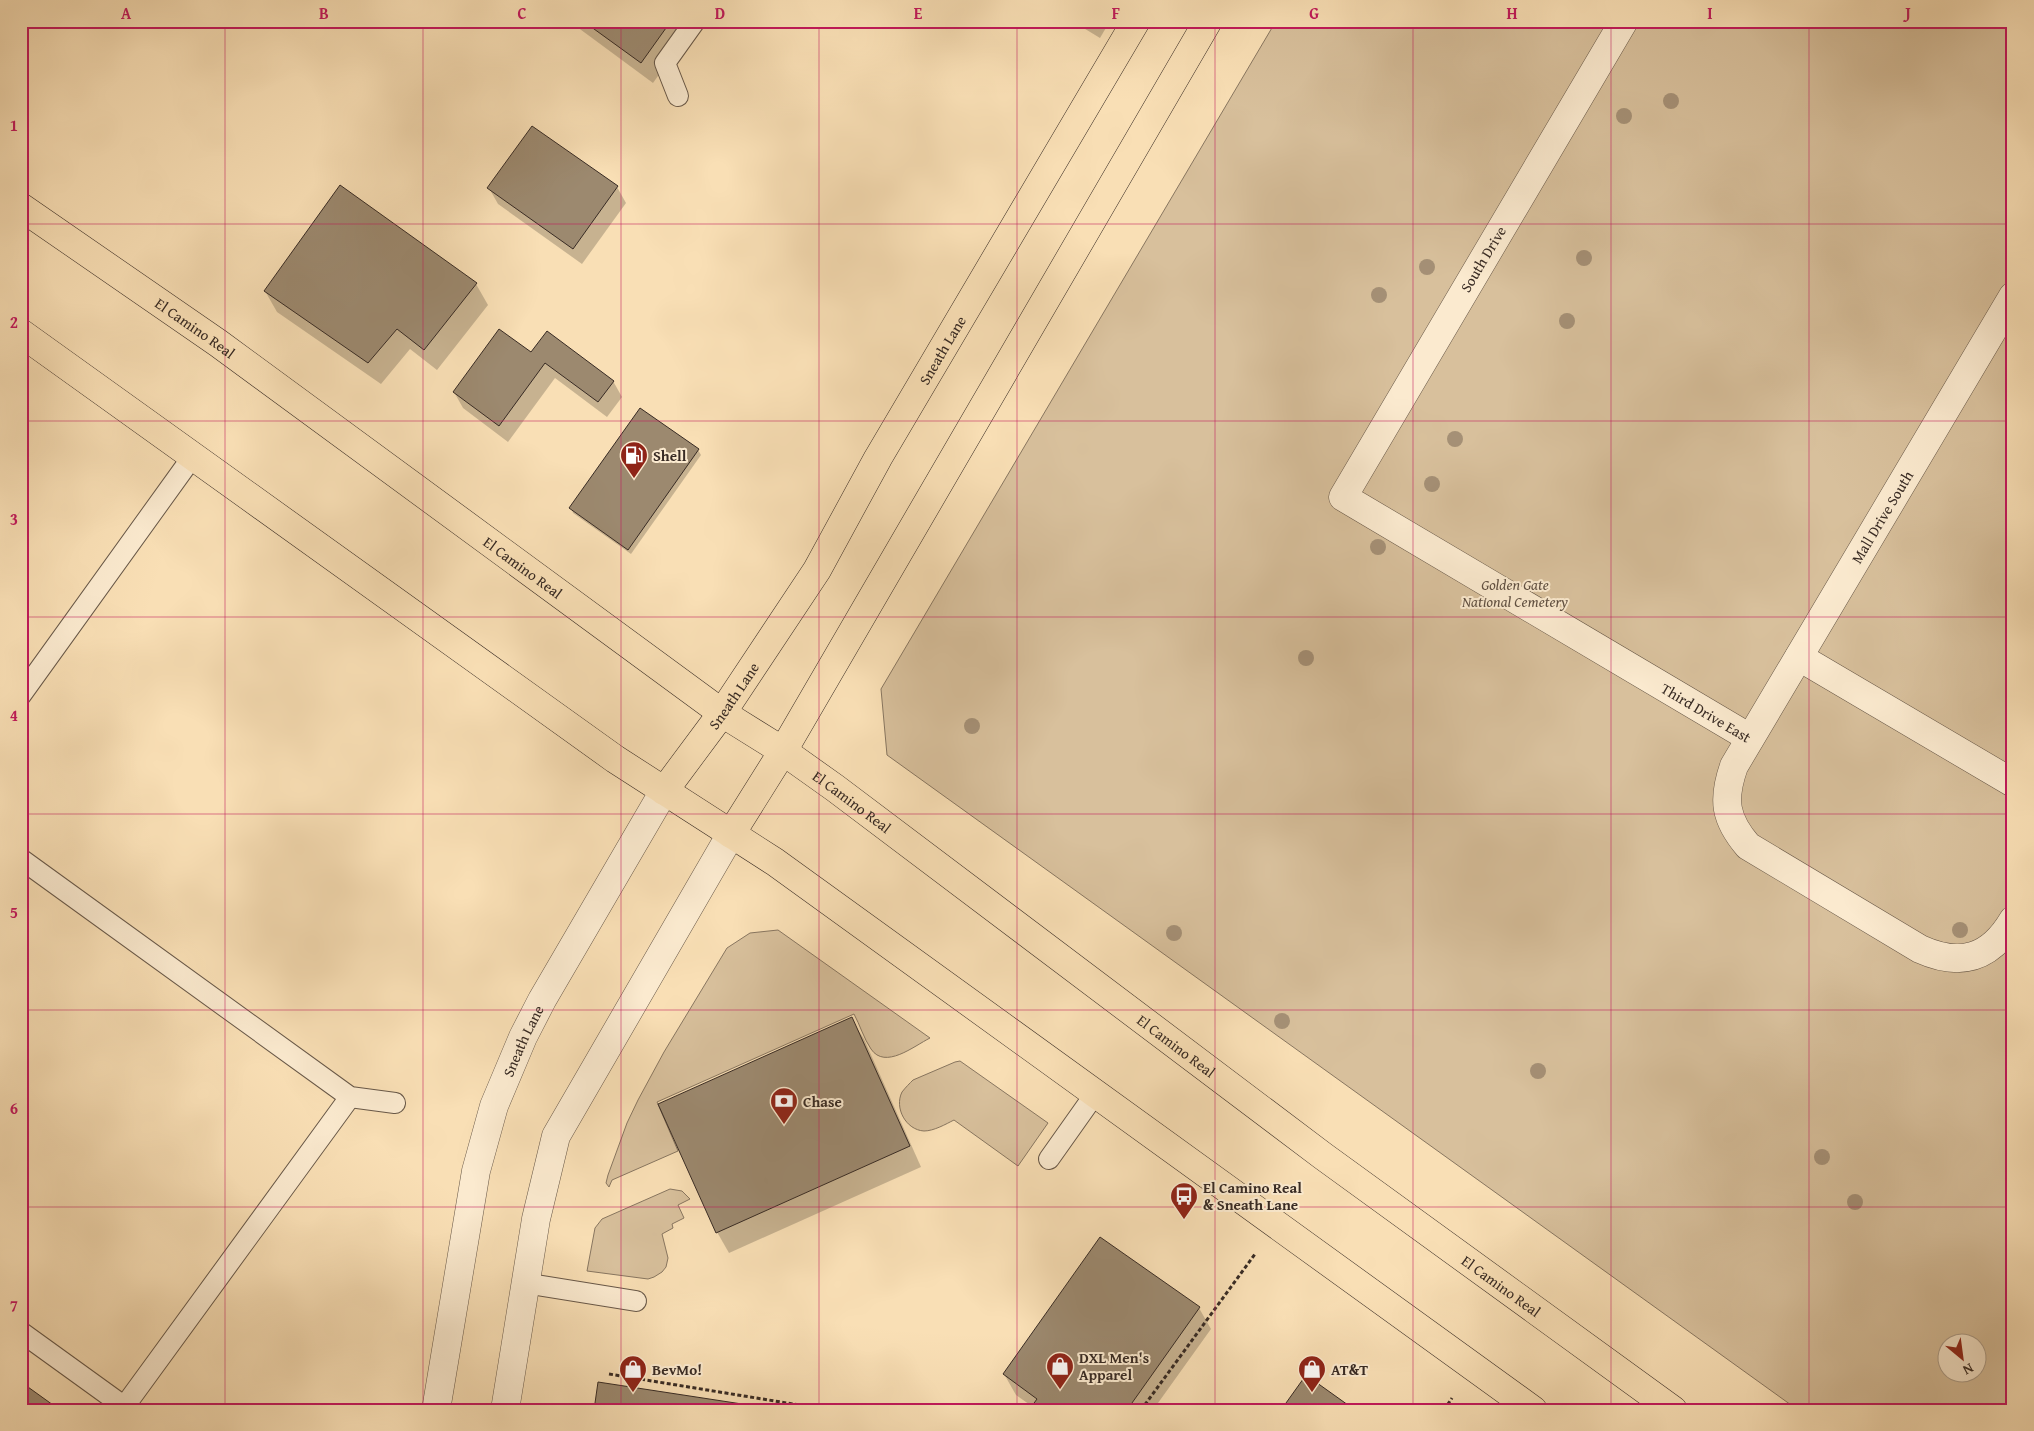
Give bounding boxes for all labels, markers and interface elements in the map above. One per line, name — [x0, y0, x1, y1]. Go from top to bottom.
text: A — [121, 1, 132, 25]
text: B — [319, 1, 329, 25]
text: C — [517, 1, 527, 25]
text: D — [715, 1, 725, 25]
text: E — [914, 1, 923, 25]
text: F — [1112, 1, 1120, 25]
text: G — [1309, 1, 1319, 25]
text: H — [1506, 1, 1518, 25]
text: I — [1707, 1, 1713, 25]
text: J — [1902, 1, 1911, 25]
text: 1 — [10, 113, 18, 137]
street label: South Drive — [1455, 222, 1511, 296]
street label: El Camino Real — [151, 292, 240, 363]
text: 2 — [10, 310, 18, 334]
street label: Sneath Lane — [913, 311, 970, 388]
fuel station icon: Shell — [619, 440, 649, 479]
place label: Shell — [653, 445, 687, 466]
street label: Mall Drive South — [1846, 466, 1918, 567]
text: 3 — [10, 507, 18, 531]
street label: El Camino Real — [479, 531, 567, 603]
park label: Golden Gate National Cemetery — [1462, 574, 1568, 612]
street label: Sneath Lane — [703, 658, 764, 733]
street label: Third Drive East — [1657, 677, 1756, 747]
text: 4 — [10, 703, 18, 727]
street label: El Camino Real — [809, 765, 896, 838]
text: 5 — [10, 900, 18, 924]
street label: Sneath Lane — [497, 1001, 548, 1080]
street label: El Camino Real — [1133, 1009, 1220, 1082]
bank icon: Chase — [769, 1086, 799, 1125]
place label: Chase — [803, 1091, 842, 1112]
text: 6 — [10, 1096, 18, 1120]
place label: El Camino Real & Sneath Lane — [1203, 1177, 1302, 1215]
bus stop icon: El Camino Real & Sneath Lane — [1169, 1181, 1199, 1220]
street label: El Camino Real — [1458, 1250, 1545, 1321]
text: 7 — [10, 1293, 18, 1317]
north arrow — [1936, 1334, 1986, 1384]
place label: DXL Men's Apparel — [1079, 1347, 1149, 1385]
shop icon: DXL Men's Apparel — [1045, 1351, 1075, 1390]
shop icon: BevMo! — [618, 1354, 648, 1393]
shop icon: AT&T — [1297, 1354, 1327, 1393]
text: N — [1959, 1358, 1977, 1381]
place label: BevMo! — [652, 1359, 702, 1380]
place label: AT&T — [1331, 1359, 1368, 1380]

